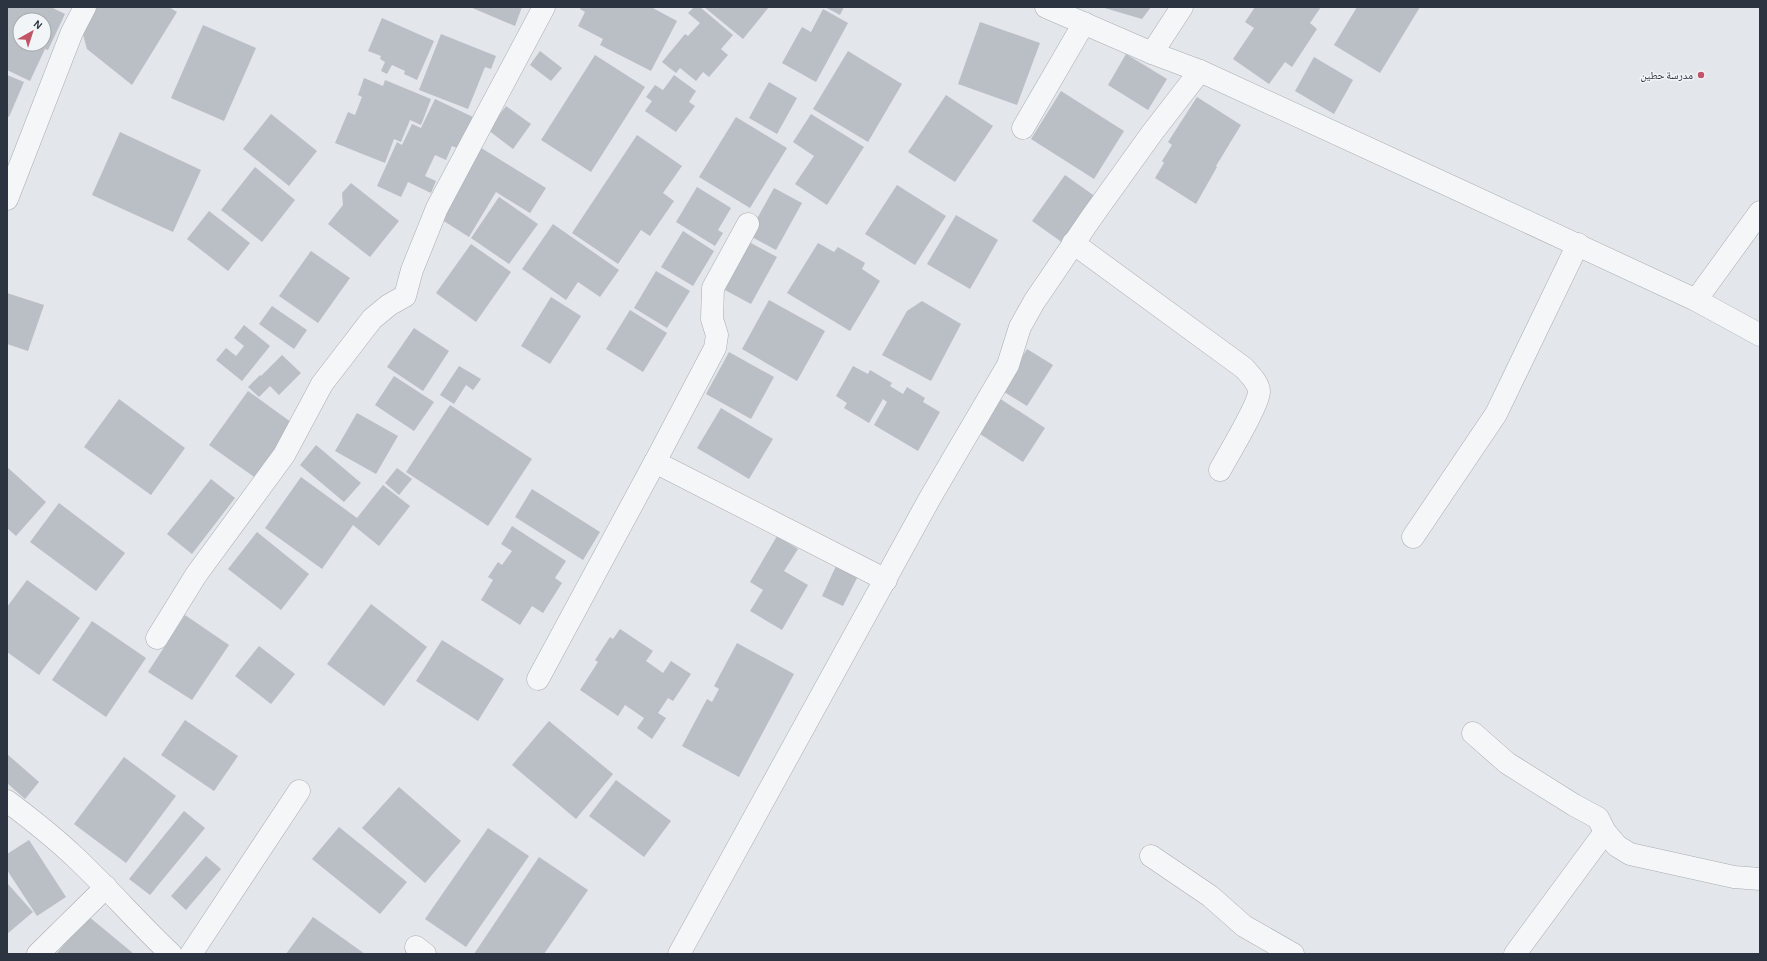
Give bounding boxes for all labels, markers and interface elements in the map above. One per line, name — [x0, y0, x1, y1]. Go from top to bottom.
north arrow — [12, 12, 52, 52]
text: N — [32, 18, 44, 31]
place label: مدرسة حطين — [1640, 70, 1693, 82]
marker: مدرسة حطين — [1696, 70, 1706, 80]

